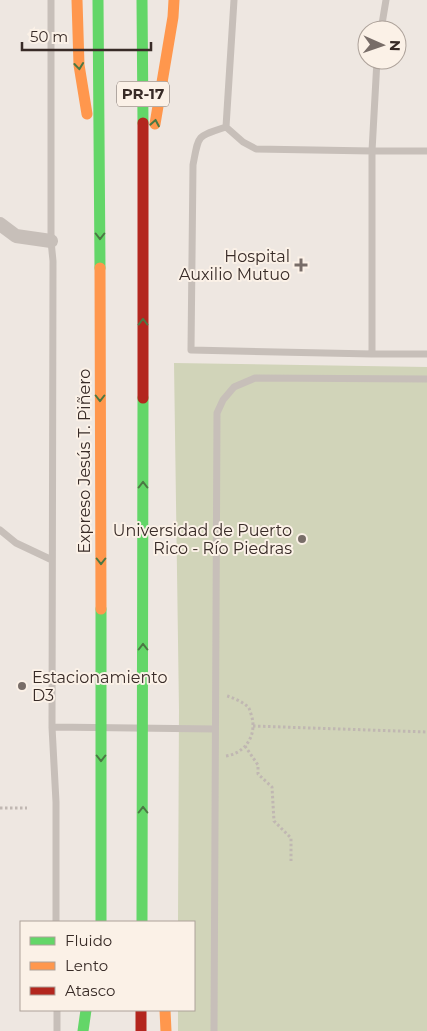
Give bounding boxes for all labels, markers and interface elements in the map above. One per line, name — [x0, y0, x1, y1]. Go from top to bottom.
scale bar — [22, 20, 151, 52]
north arrow — [357, 20, 407, 70]
text: 50 m — [30, 27, 68, 46]
text: N — [386, 39, 404, 51]
one-way arrow — [73, 62, 84, 70]
road number: PR-17 — [117, 82, 169, 106]
one-way arrow — [149, 118, 159, 127]
one-way arrow — [95, 232, 105, 240]
place label: Hospital Auxilio Mutuo — [179, 247, 290, 284]
marker: Hospital Auxilio Mutuo — [294, 258, 308, 272]
one-way arrow — [138, 318, 148, 326]
street label: Expreso Jesús T. Piñero — [75, 369, 94, 553]
one-way arrow — [95, 394, 105, 402]
one-way arrow — [138, 480, 148, 488]
place label: Universidad de Puerto Rico - Río Piedras — [113, 521, 292, 558]
marker: Universidad de Puerto Rico - Río Piedras — [296, 533, 308, 545]
one-way arrow — [96, 557, 106, 565]
one-way arrow — [138, 643, 148, 650]
place label: Estacionamiento D3 — [32, 668, 167, 705]
marker: Estacionamiento D3 — [16, 680, 28, 692]
one-way arrow — [96, 754, 106, 762]
one-way arrow — [138, 805, 148, 813]
legend — [20, 921, 195, 1011]
text: Fluido — [65, 931, 112, 950]
text: Lento — [65, 956, 108, 975]
text: Atasco — [65, 981, 115, 1000]

